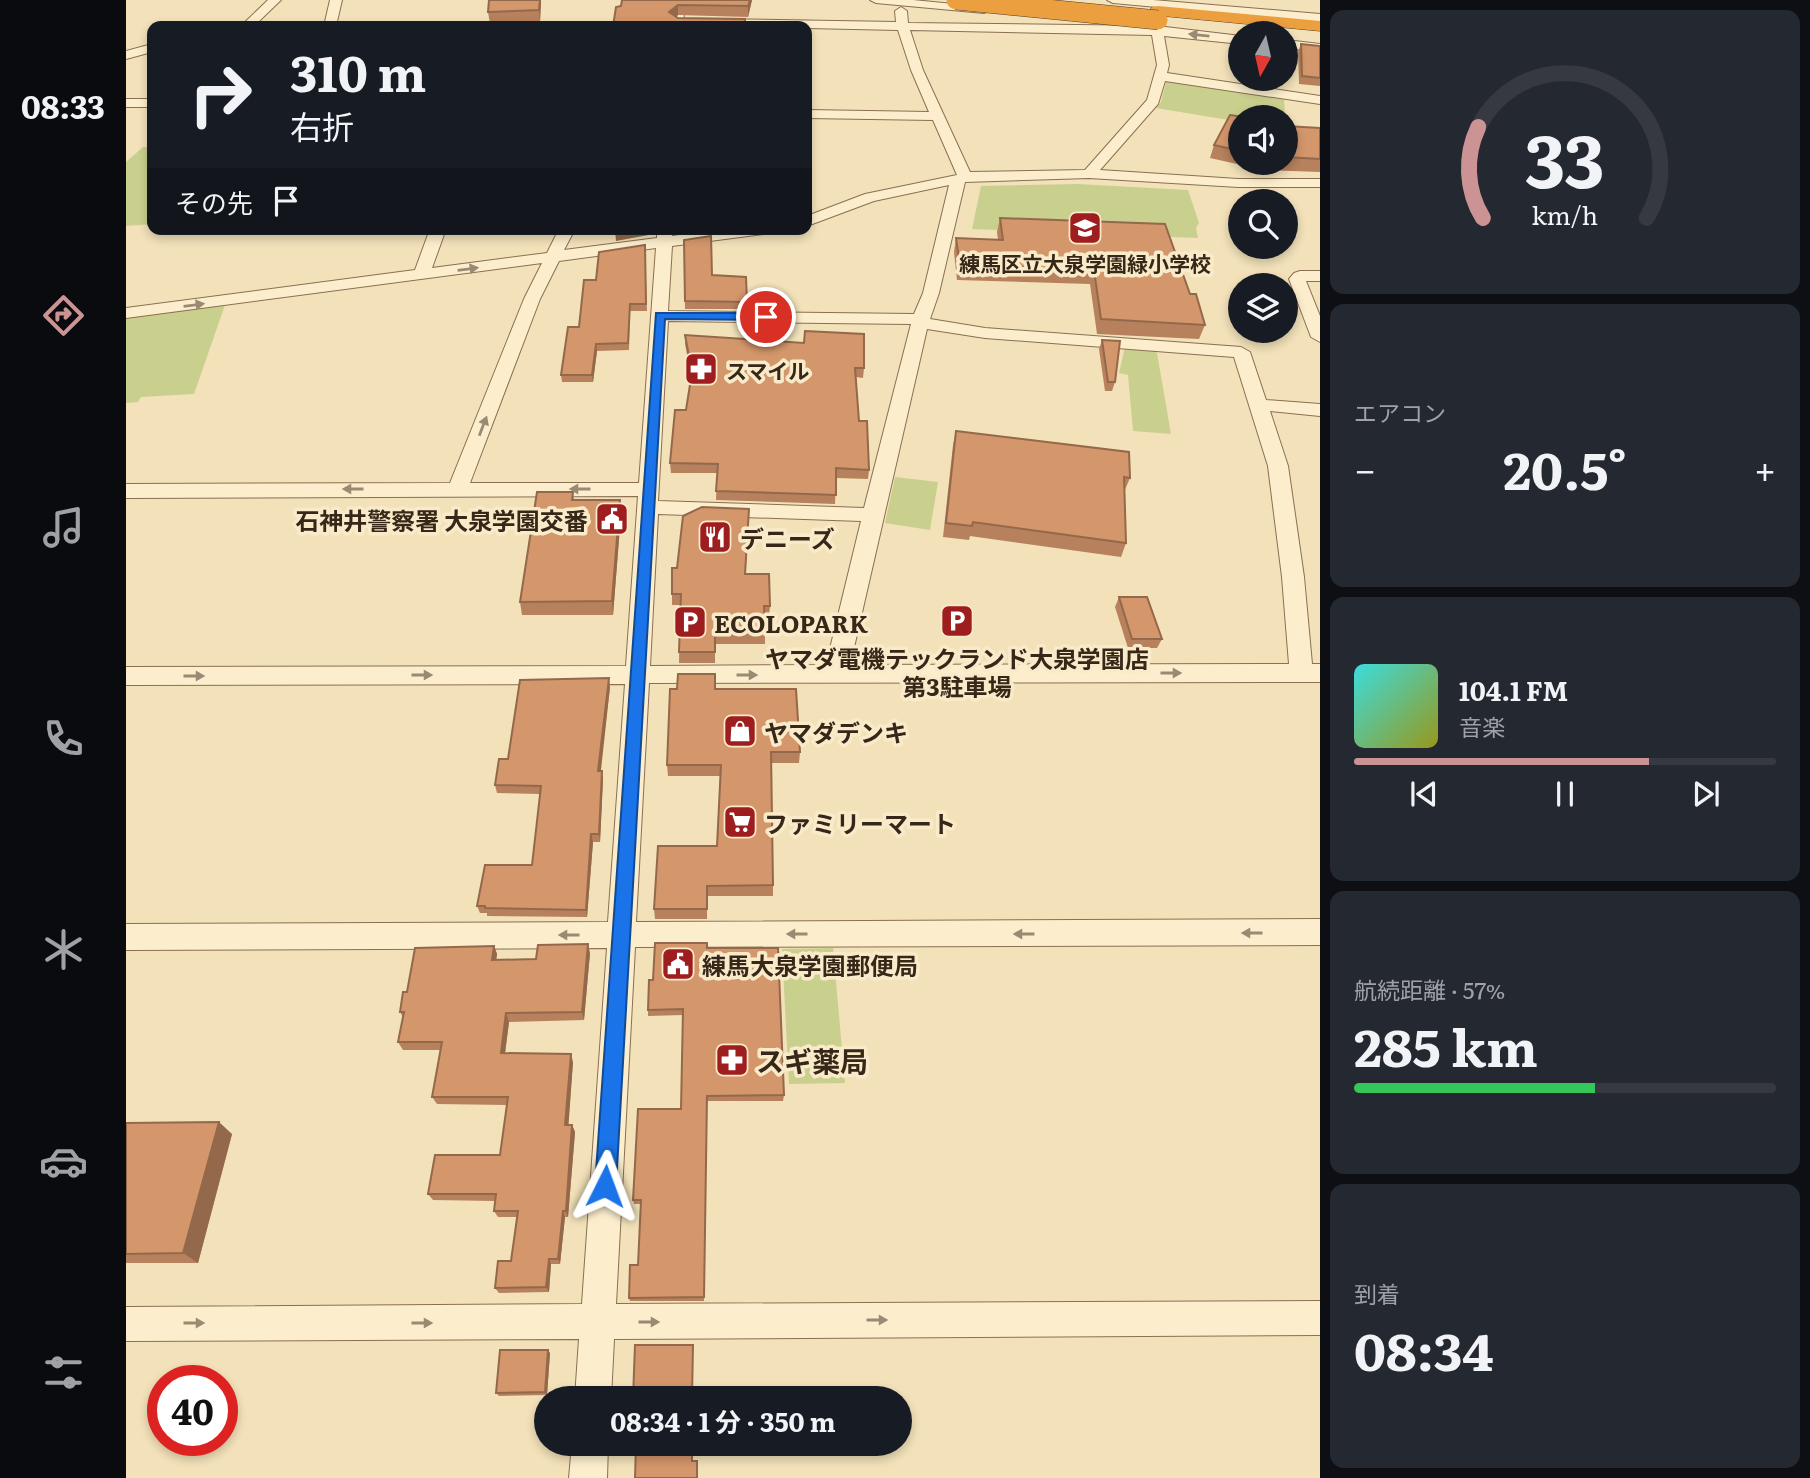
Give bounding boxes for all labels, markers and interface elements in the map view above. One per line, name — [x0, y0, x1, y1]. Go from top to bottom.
north arrow — [1228, 21, 1298, 91]
map controls — [1228, 21, 1298, 343]
one-way arrow — [1187, 29, 1209, 40]
text: 310 m — [290, 34, 426, 107]
icon: right — [175, 49, 266, 140]
text: 08:33 — [21, 81, 105, 129]
text: 右折 — [290, 101, 354, 149]
text: 33 — [1525, 102, 1605, 210]
button: sound — [1228, 105, 1298, 175]
text: その先 — [175, 182, 253, 221]
icon: arrive — [267, 182, 305, 220]
button: search — [1228, 189, 1298, 259]
text: km/h — [1532, 196, 1598, 233]
school or university icon: 練馬区立大泉学園緑小学校 — [1066, 209, 1104, 247]
place label: 練馬区立大泉学園緑小学校 — [959, 247, 1211, 278]
one-way arrow — [457, 263, 479, 274]
button: layers — [1228, 273, 1298, 343]
pin — [736, 287, 796, 347]
icon: directions — [39, 291, 88, 340]
icon: arrive — [747, 298, 785, 336]
one-way arrow — [183, 299, 205, 310]
pharmacy icon: スマイル — [682, 350, 720, 388]
place label: スマイル — [726, 354, 809, 385]
text: エアコン — [1354, 395, 1446, 429]
one-way arrow — [478, 415, 489, 436]
text: 20.5° — [1503, 429, 1627, 506]
text: − — [1354, 439, 1376, 496]
text: + — [1754, 439, 1776, 496]
one-way arrow — [569, 483, 591, 495]
one-way arrow — [341, 484, 363, 495]
public building icon: 石神井警察署 大泉学園交番 — [593, 500, 631, 538]
place label: 石神井警察署 大泉学園交番 — [295, 502, 588, 537]
icon: music — [39, 503, 88, 552]
restaurant icon: デニーズ — [696, 518, 734, 556]
place label: デニーズ — [740, 520, 835, 555]
parking icon: ヤマダ電機テックランド大泉学園店 第3駐車場 — [938, 602, 976, 640]
parking icon: ECOLOPARK — [671, 603, 709, 641]
place label: ECOLOPARK — [714, 605, 868, 640]
place label: ヤマダ電機テックランド大泉学園店 第3駐車場 — [765, 640, 1149, 703]
one-way arrow — [1160, 668, 1182, 679]
one-way arrow — [736, 669, 758, 681]
one-way arrow — [183, 670, 205, 682]
one-way arrow — [411, 670, 433, 681]
text: 104.1 FM — [1459, 670, 1568, 709]
text: 音楽 — [1459, 709, 1505, 743]
shop icon: ヤマダデンキ — [721, 712, 759, 750]
icon: phone — [39, 714, 88, 763]
place label: ヤマダデンキ — [764, 714, 908, 749]
icon: previous — [1405, 775, 1443, 813]
icon: pause — [1546, 775, 1584, 813]
icon: next — [1687, 775, 1725, 813]
supermarket icon: ファミリーマート — [721, 803, 759, 841]
place label: ファミリーマート — [764, 805, 956, 840]
icon: climate — [39, 925, 88, 974]
one-way arrow — [1241, 927, 1263, 939]
one-way arrow — [786, 928, 808, 940]
one-way arrow — [1013, 928, 1035, 940]
one-way arrow — [558, 929, 580, 941]
public building icon: 練馬大泉学園郵便局 — [659, 945, 697, 983]
place label: 練馬大泉学園郵便局 — [702, 947, 918, 982]
text: 航続距離 · 57% — [1354, 972, 1505, 1006]
text: 285 km — [1354, 1006, 1538, 1083]
place label: スギ薬局 — [756, 1039, 868, 1081]
pharmacy icon: スギ薬局 — [713, 1041, 751, 1079]
icon: car — [39, 1137, 88, 1186]
position arrow — [568, 1149, 642, 1223]
text: 到着 — [1354, 1276, 1400, 1310]
text: 08:34 — [1354, 1310, 1494, 1387]
one-way arrow — [866, 1314, 888, 1326]
one-way arrow — [638, 1316, 660, 1327]
one-way arrow — [183, 1317, 205, 1329]
one-way arrow — [411, 1317, 433, 1329]
icon: filters — [39, 1348, 88, 1397]
speed limit sign: 40 — [147, 1365, 238, 1456]
text: 08:34 · 1 分 · 350 m — [610, 1401, 836, 1440]

